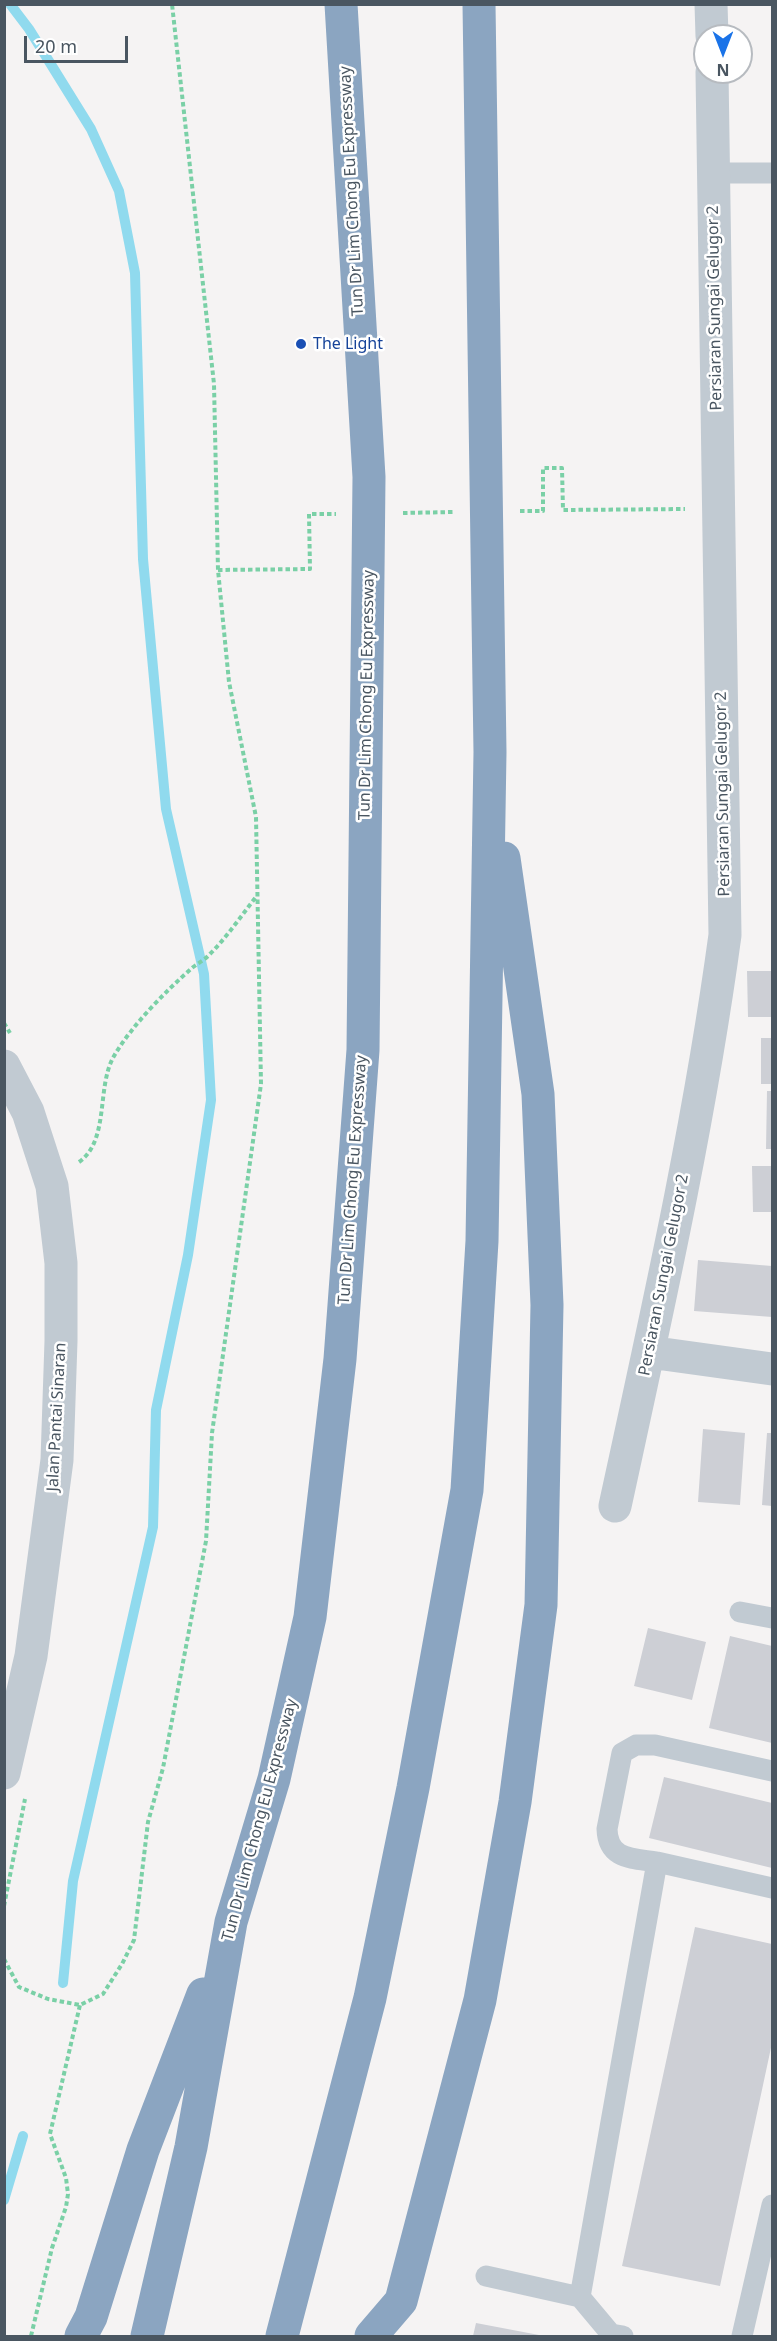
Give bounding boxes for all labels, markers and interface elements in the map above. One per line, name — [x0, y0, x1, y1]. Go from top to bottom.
scale bar — [27, 24, 130, 62]
north arrow — [693, 24, 753, 84]
text: 20 m — [35, 34, 77, 58]
text: N — [717, 59, 730, 81]
street label: Tun Dr Lim Chong Eu Expressway — [336, 66, 368, 316]
street label: Persiaran Sungai Gelugor 2 — [704, 205, 726, 411]
place label: The Light — [313, 334, 383, 354]
marker: The Light — [294, 337, 308, 351]
street label: Tun Dr Lim Chong Eu Expressway — [355, 570, 379, 820]
street label: Persiaran Sungai Gelugor 2 — [712, 691, 734, 897]
street label: Tun Dr Lim Chong Eu Expressway — [335, 1055, 371, 1305]
street label: Persiaran Sungai Gelugor 2 — [635, 1172, 693, 1378]
street label: Jalan Pantai Sinaran — [44, 1342, 70, 1492]
street label: Tun Dr Lim Chong Eu Expressway — [218, 1697, 302, 1943]

